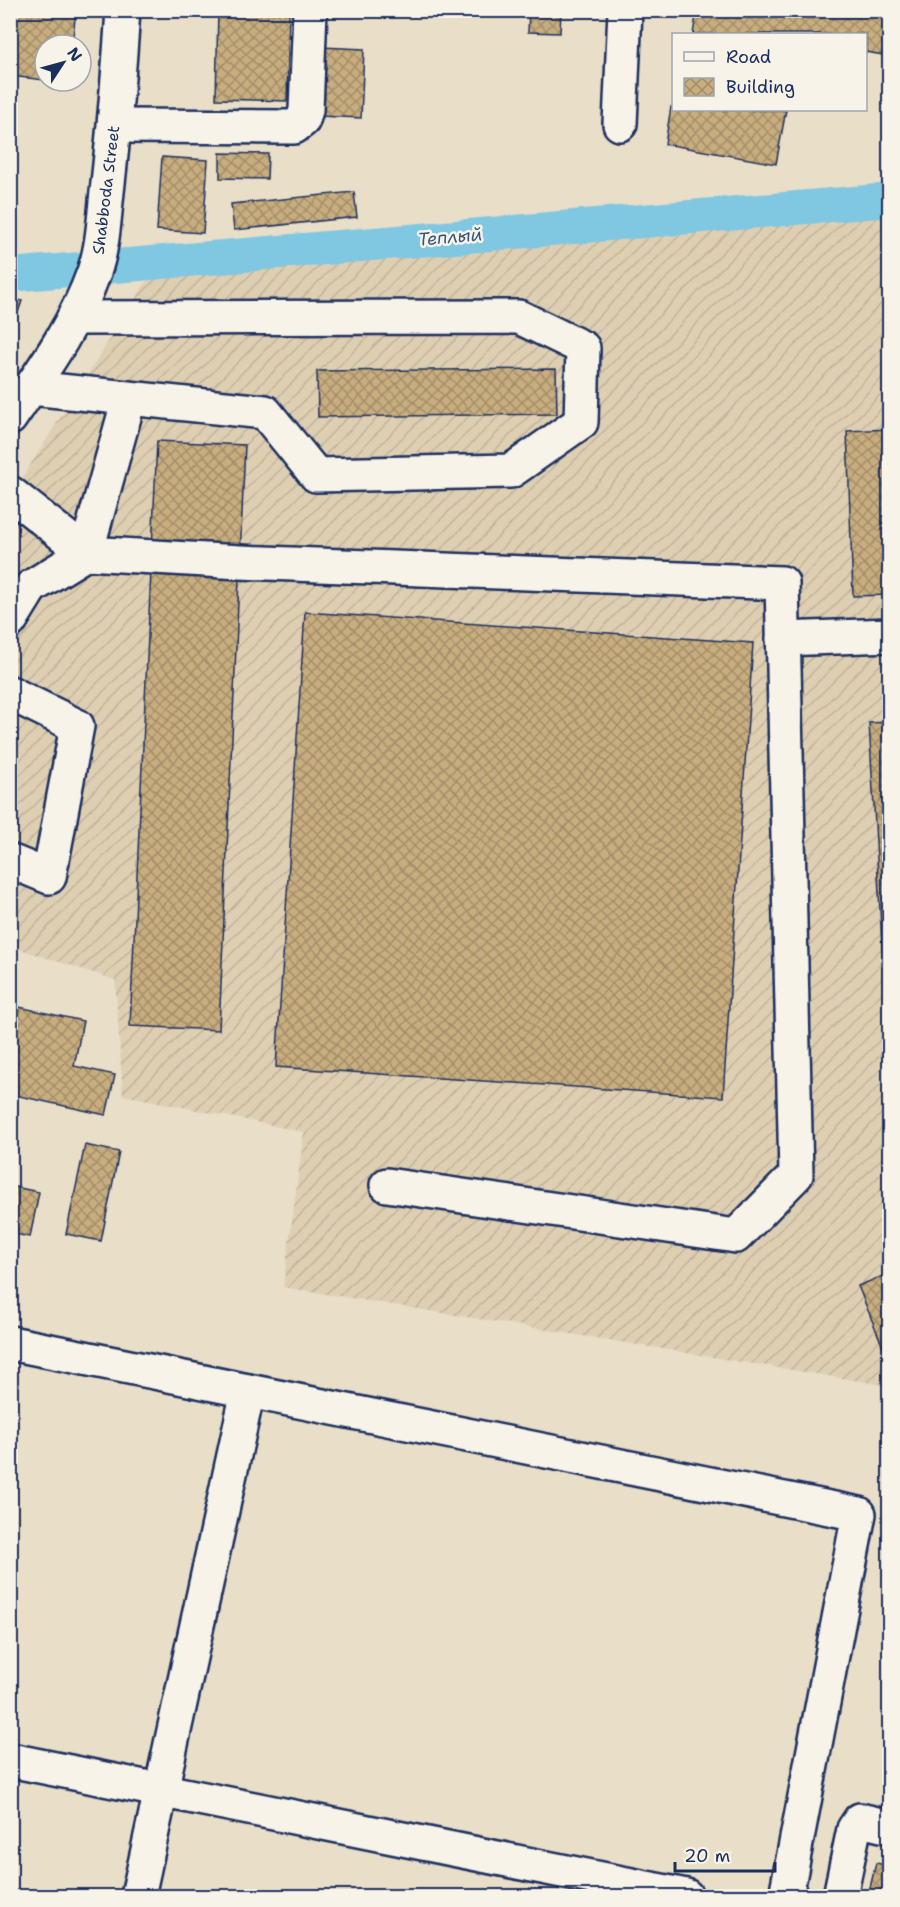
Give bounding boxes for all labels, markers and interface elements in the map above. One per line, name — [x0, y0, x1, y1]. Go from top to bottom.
north arrow — [33, 33, 93, 93]
legend — [672, 33, 867, 111]
text: N — [63, 43, 87, 66]
text: Road — [726, 45, 771, 69]
text: Building — [726, 75, 795, 99]
street label: Shabboda Street — [88, 124, 124, 256]
water label: Теплый — [417, 222, 483, 252]
scale bar — [675, 1835, 776, 1873]
text: 20 m — [684, 1844, 730, 1868]

